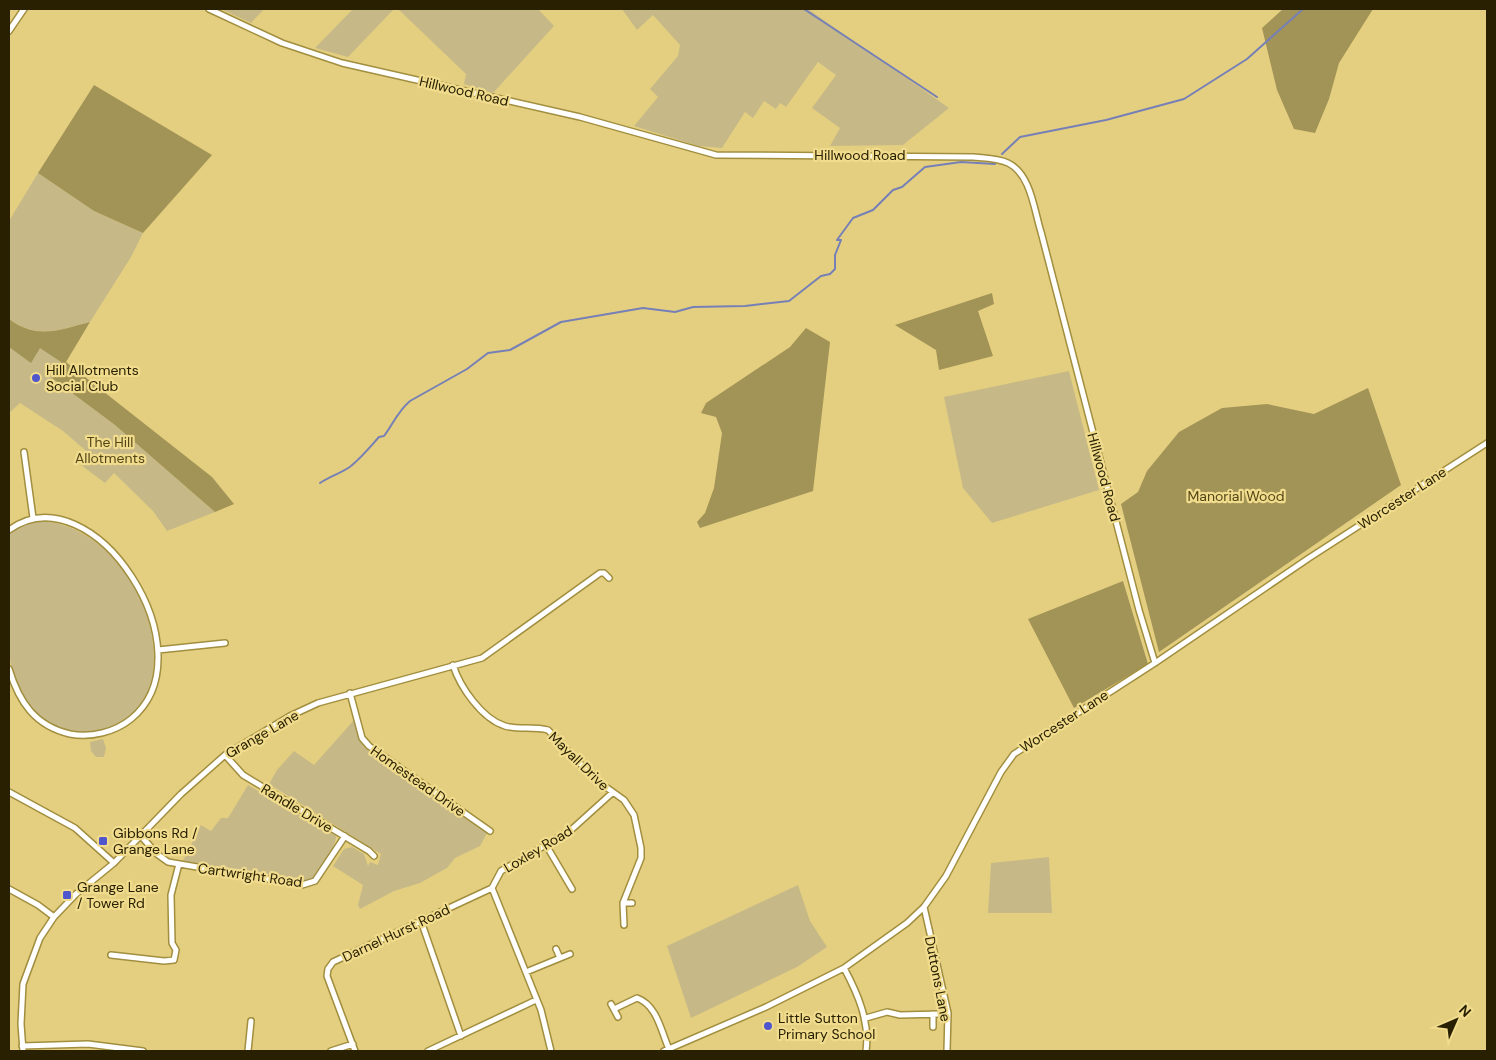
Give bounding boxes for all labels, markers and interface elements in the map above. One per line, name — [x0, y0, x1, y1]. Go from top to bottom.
street label: Hillwood Road — [418, 72, 510, 110]
street label: Hillwood Road — [814, 146, 906, 164]
place label: Hill Allotments Social Club — [46, 361, 139, 395]
marker: Hill Allotments Social Club — [30, 372, 42, 384]
street label: Hillwood Road — [1083, 431, 1125, 523]
park label: The Hill Allotments — [75, 433, 145, 467]
street label: Worcester Lane — [1354, 463, 1450, 533]
park label: Manorial Wood — [1188, 487, 1284, 505]
street label: Worcester Lane — [1016, 686, 1112, 756]
street label: Grange Lane — [222, 706, 302, 762]
street label: Mayall Drive — [545, 728, 613, 794]
street label: Homestead Drive — [367, 742, 469, 820]
street label: Randle Drive — [258, 780, 336, 836]
street label: Loxley Road — [500, 821, 576, 877]
place label: Gibbons Rd / Grange Lane — [113, 824, 198, 858]
marker: Gibbons Rd / Grange Lane — [97, 835, 109, 847]
street label: Cartwright Road — [197, 859, 303, 891]
place label: Grange Lane / Tower Rd — [77, 878, 159, 912]
marker: Grange Lane / Tower Rd — [61, 889, 73, 901]
street label: Darnel Hurst Road — [339, 900, 453, 966]
street label: Duttons Lane — [921, 935, 955, 1023]
north arrow — [1431, 995, 1481, 1045]
text: N — [1455, 1001, 1475, 1021]
place label: Little Sutton Primary School — [778, 1009, 875, 1043]
marker: Little Sutton Primary School — [762, 1020, 774, 1032]

